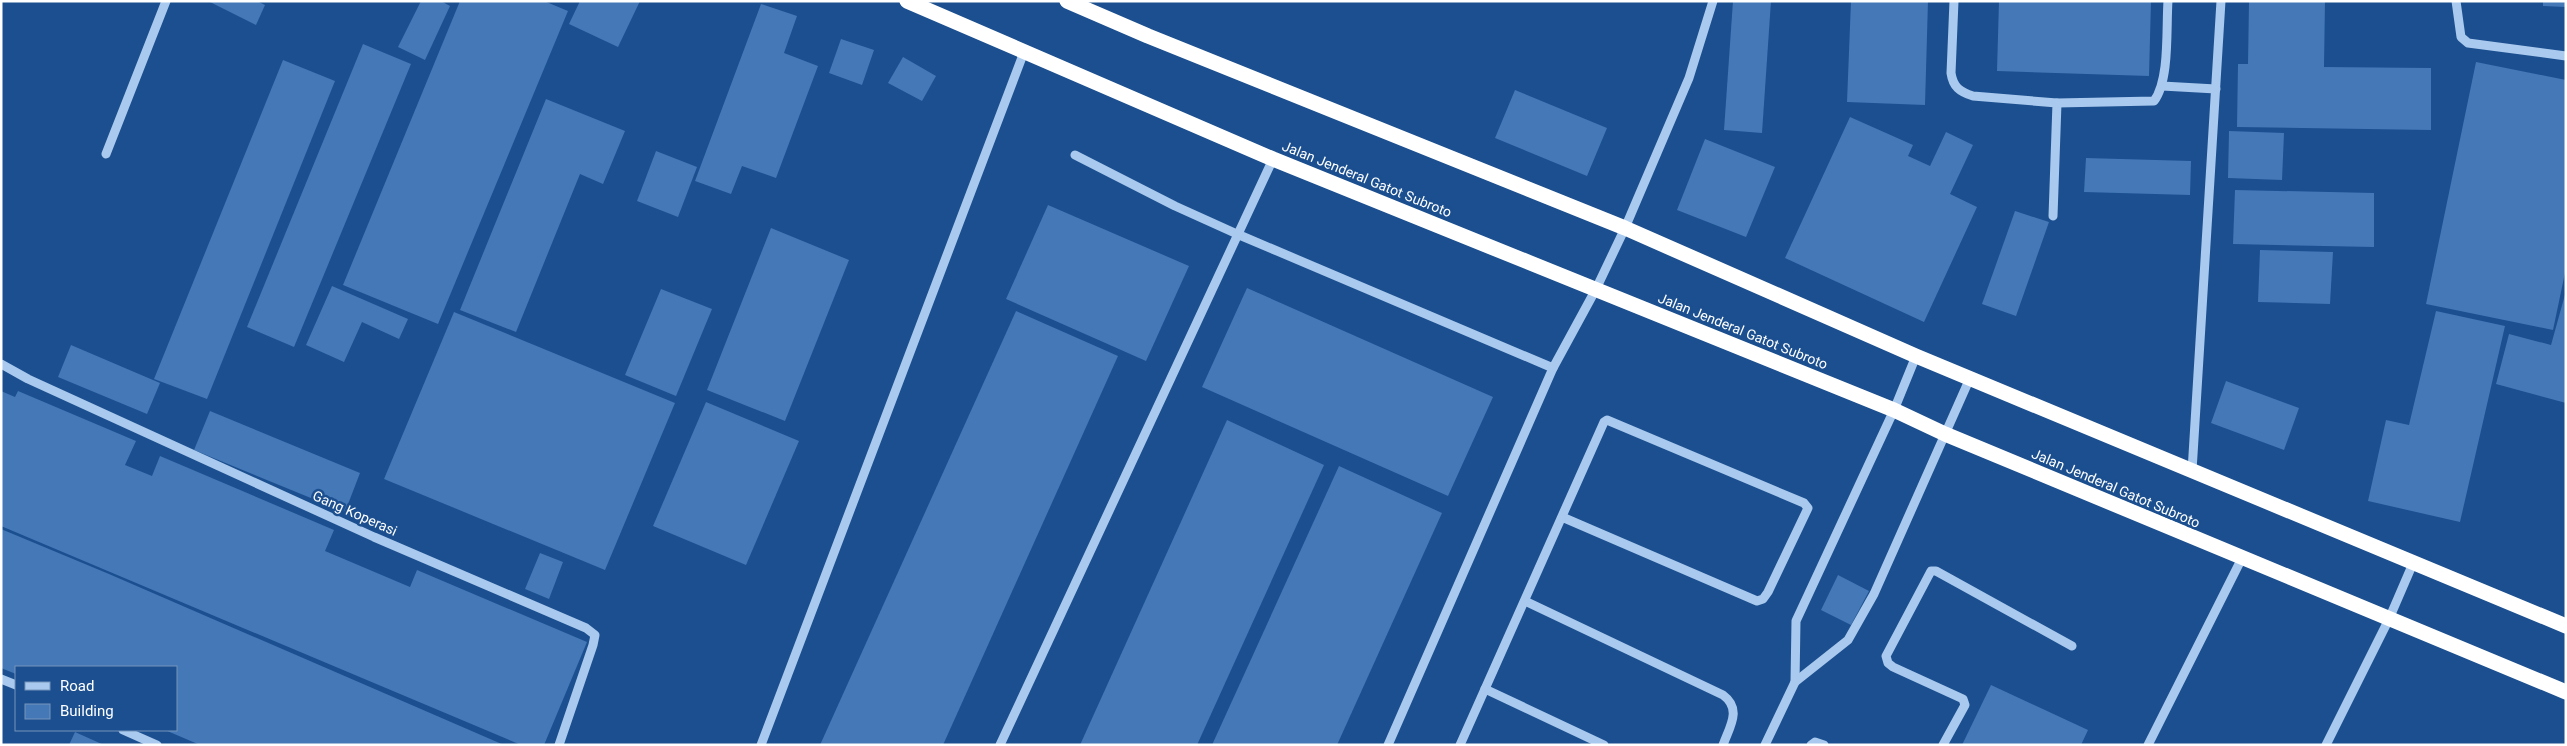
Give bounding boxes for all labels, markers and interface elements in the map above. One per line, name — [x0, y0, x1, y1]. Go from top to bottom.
street label: Jalan Jenderal Gatot Subroto — [1280, 138, 1454, 220]
street label: Jalan Jenderal Gatot Subroto — [1656, 290, 1830, 372]
street label: Jalan Jenderal Gatot Subroto — [2029, 445, 2203, 531]
street label: Gang Koperasi — [310, 487, 400, 539]
legend — [15, 666, 178, 731]
text: Road — [60, 677, 94, 695]
text: Building — [60, 702, 114, 720]

